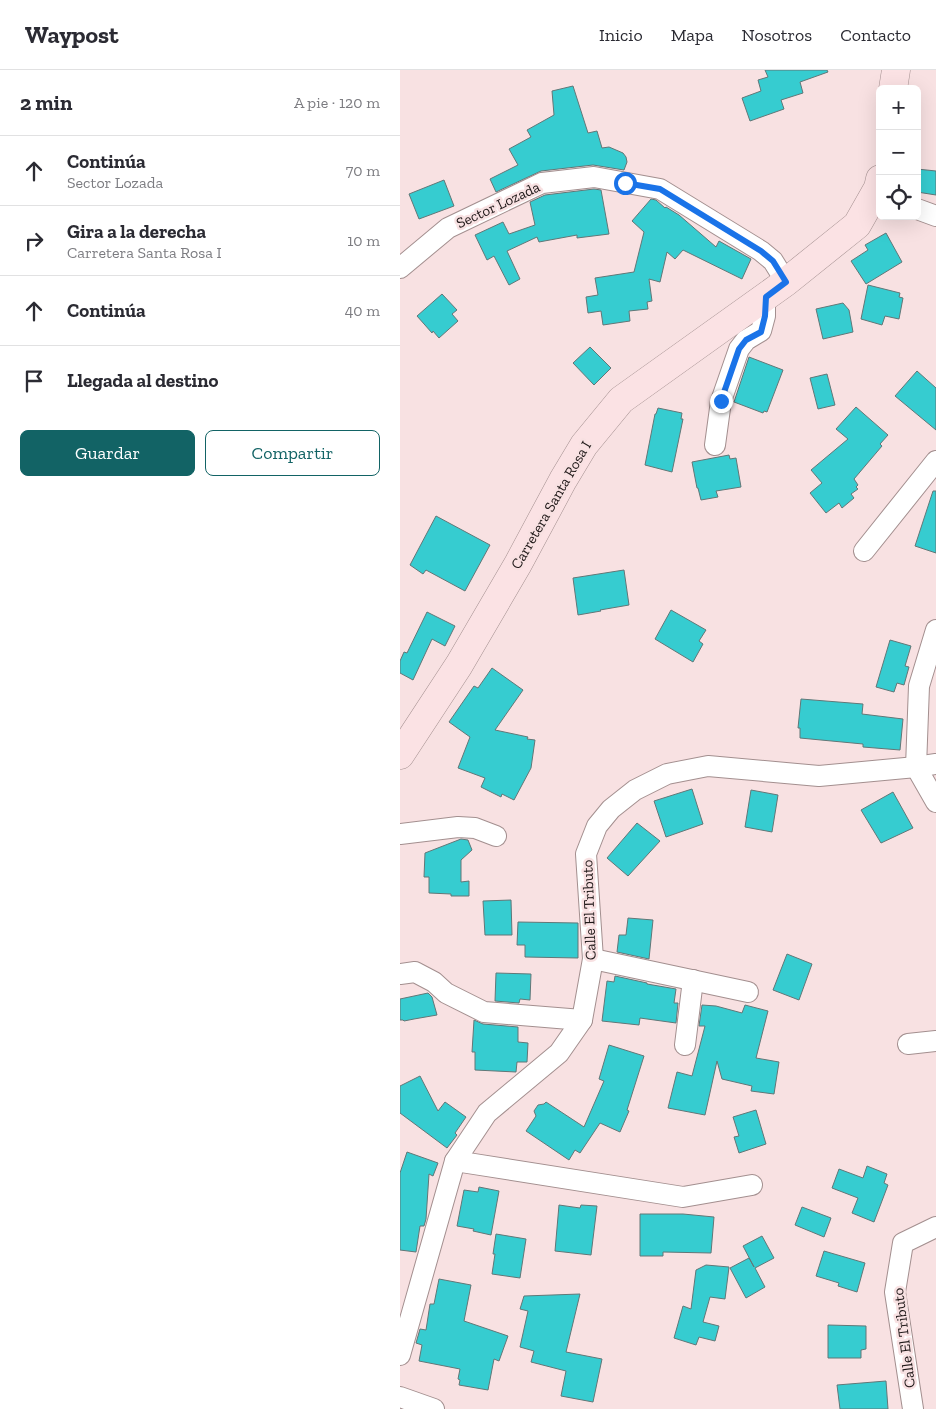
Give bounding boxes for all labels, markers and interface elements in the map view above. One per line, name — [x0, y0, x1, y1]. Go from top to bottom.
text: Waypost — [25, 20, 119, 49]
text: Inicio — [599, 24, 643, 46]
text: Mapa — [671, 24, 714, 46]
text: Nosotros — [742, 24, 812, 46]
text: Contacto — [840, 24, 911, 46]
map controls — [876, 85, 921, 220]
button: + — [876, 85, 921, 130]
text: 2 min — [20, 90, 72, 115]
text: A pie · 120 m — [294, 93, 380, 112]
button: − — [876, 130, 921, 175]
text: Continúa — [67, 150, 146, 173]
icon: ahead — [20, 157, 48, 185]
text: 70 m — [346, 161, 380, 180]
route start — [614, 172, 637, 195]
text: Sector Lozada — [67, 173, 163, 192]
button: locate — [876, 175, 921, 220]
street label: Sector Lozada — [453, 178, 543, 232]
text: Gira a la derecha — [67, 220, 206, 243]
icon: right — [20, 227, 48, 255]
text: 10 m — [347, 231, 380, 250]
text: Carretera Santa Rosa I — [67, 243, 222, 262]
icon: ahead — [20, 297, 48, 325]
text: Continúa — [67, 299, 146, 322]
text: 40 m — [345, 301, 380, 320]
icon: arrive — [20, 367, 48, 395]
text: Llegada al destino — [67, 369, 218, 392]
route end — [710, 390, 733, 413]
button: Guardar — [20, 430, 195, 476]
button: Compartir — [205, 430, 380, 476]
street label: Carretera Santa Rosa I — [507, 438, 595, 572]
street label: Calle El Tributo — [578, 859, 600, 961]
street label: Calle El Tributo — [889, 1287, 919, 1389]

